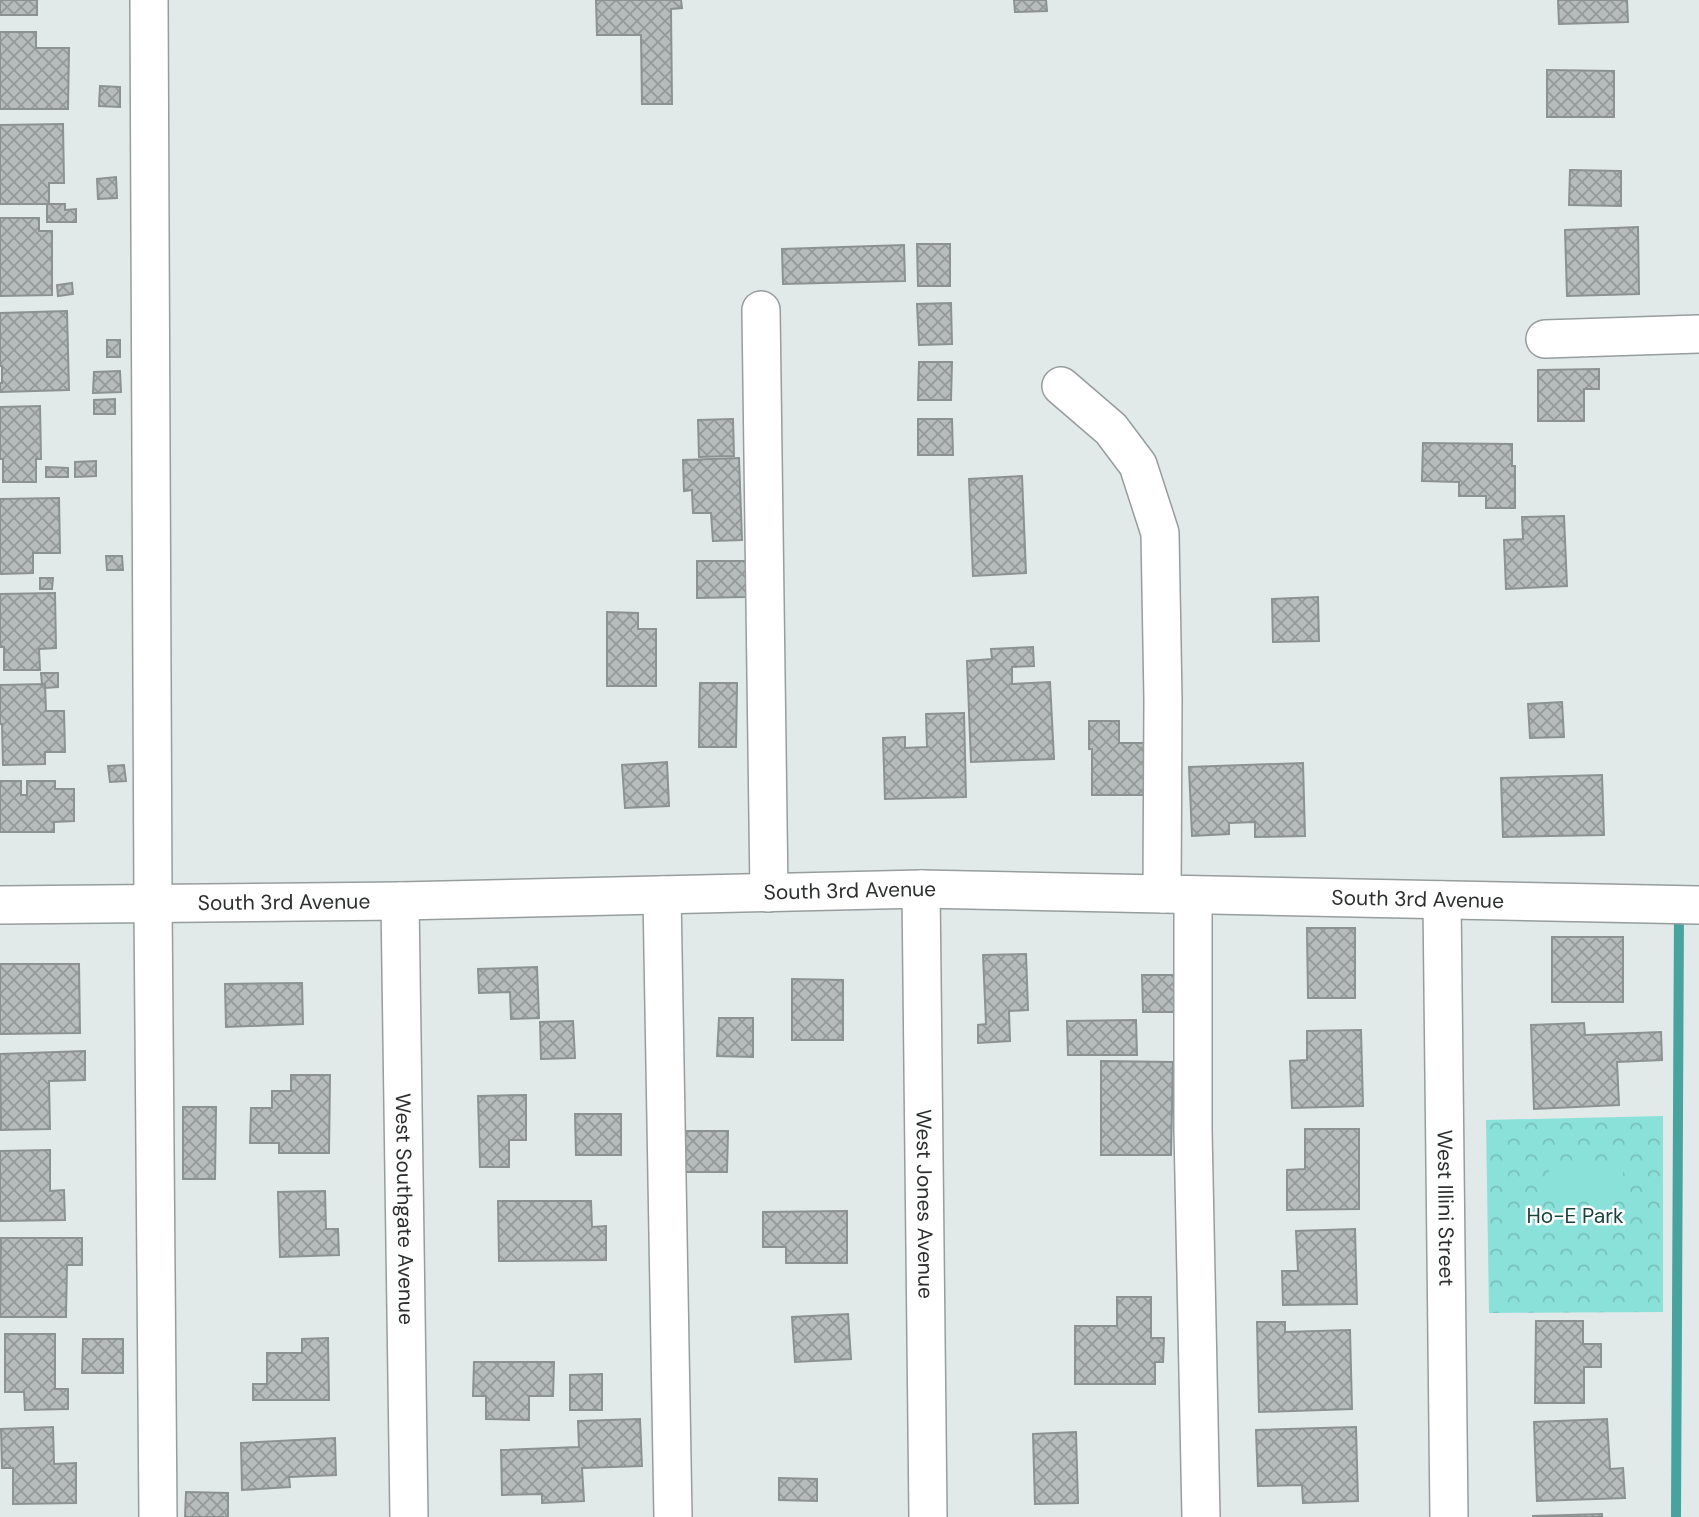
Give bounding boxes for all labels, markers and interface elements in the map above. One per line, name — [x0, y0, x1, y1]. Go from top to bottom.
street label: South 3rd Avenue — [763, 875, 936, 907]
street label: South 3rd Avenue — [1331, 883, 1504, 915]
street label: South 3rd Avenue — [198, 887, 370, 917]
street label: West Southgate Avenue — [389, 1093, 420, 1325]
street label: West Jones Avenue — [909, 1109, 940, 1299]
street label: West Illini Street — [1431, 1129, 1460, 1286]
park label: Ho-E Park — [1526, 1202, 1624, 1230]

